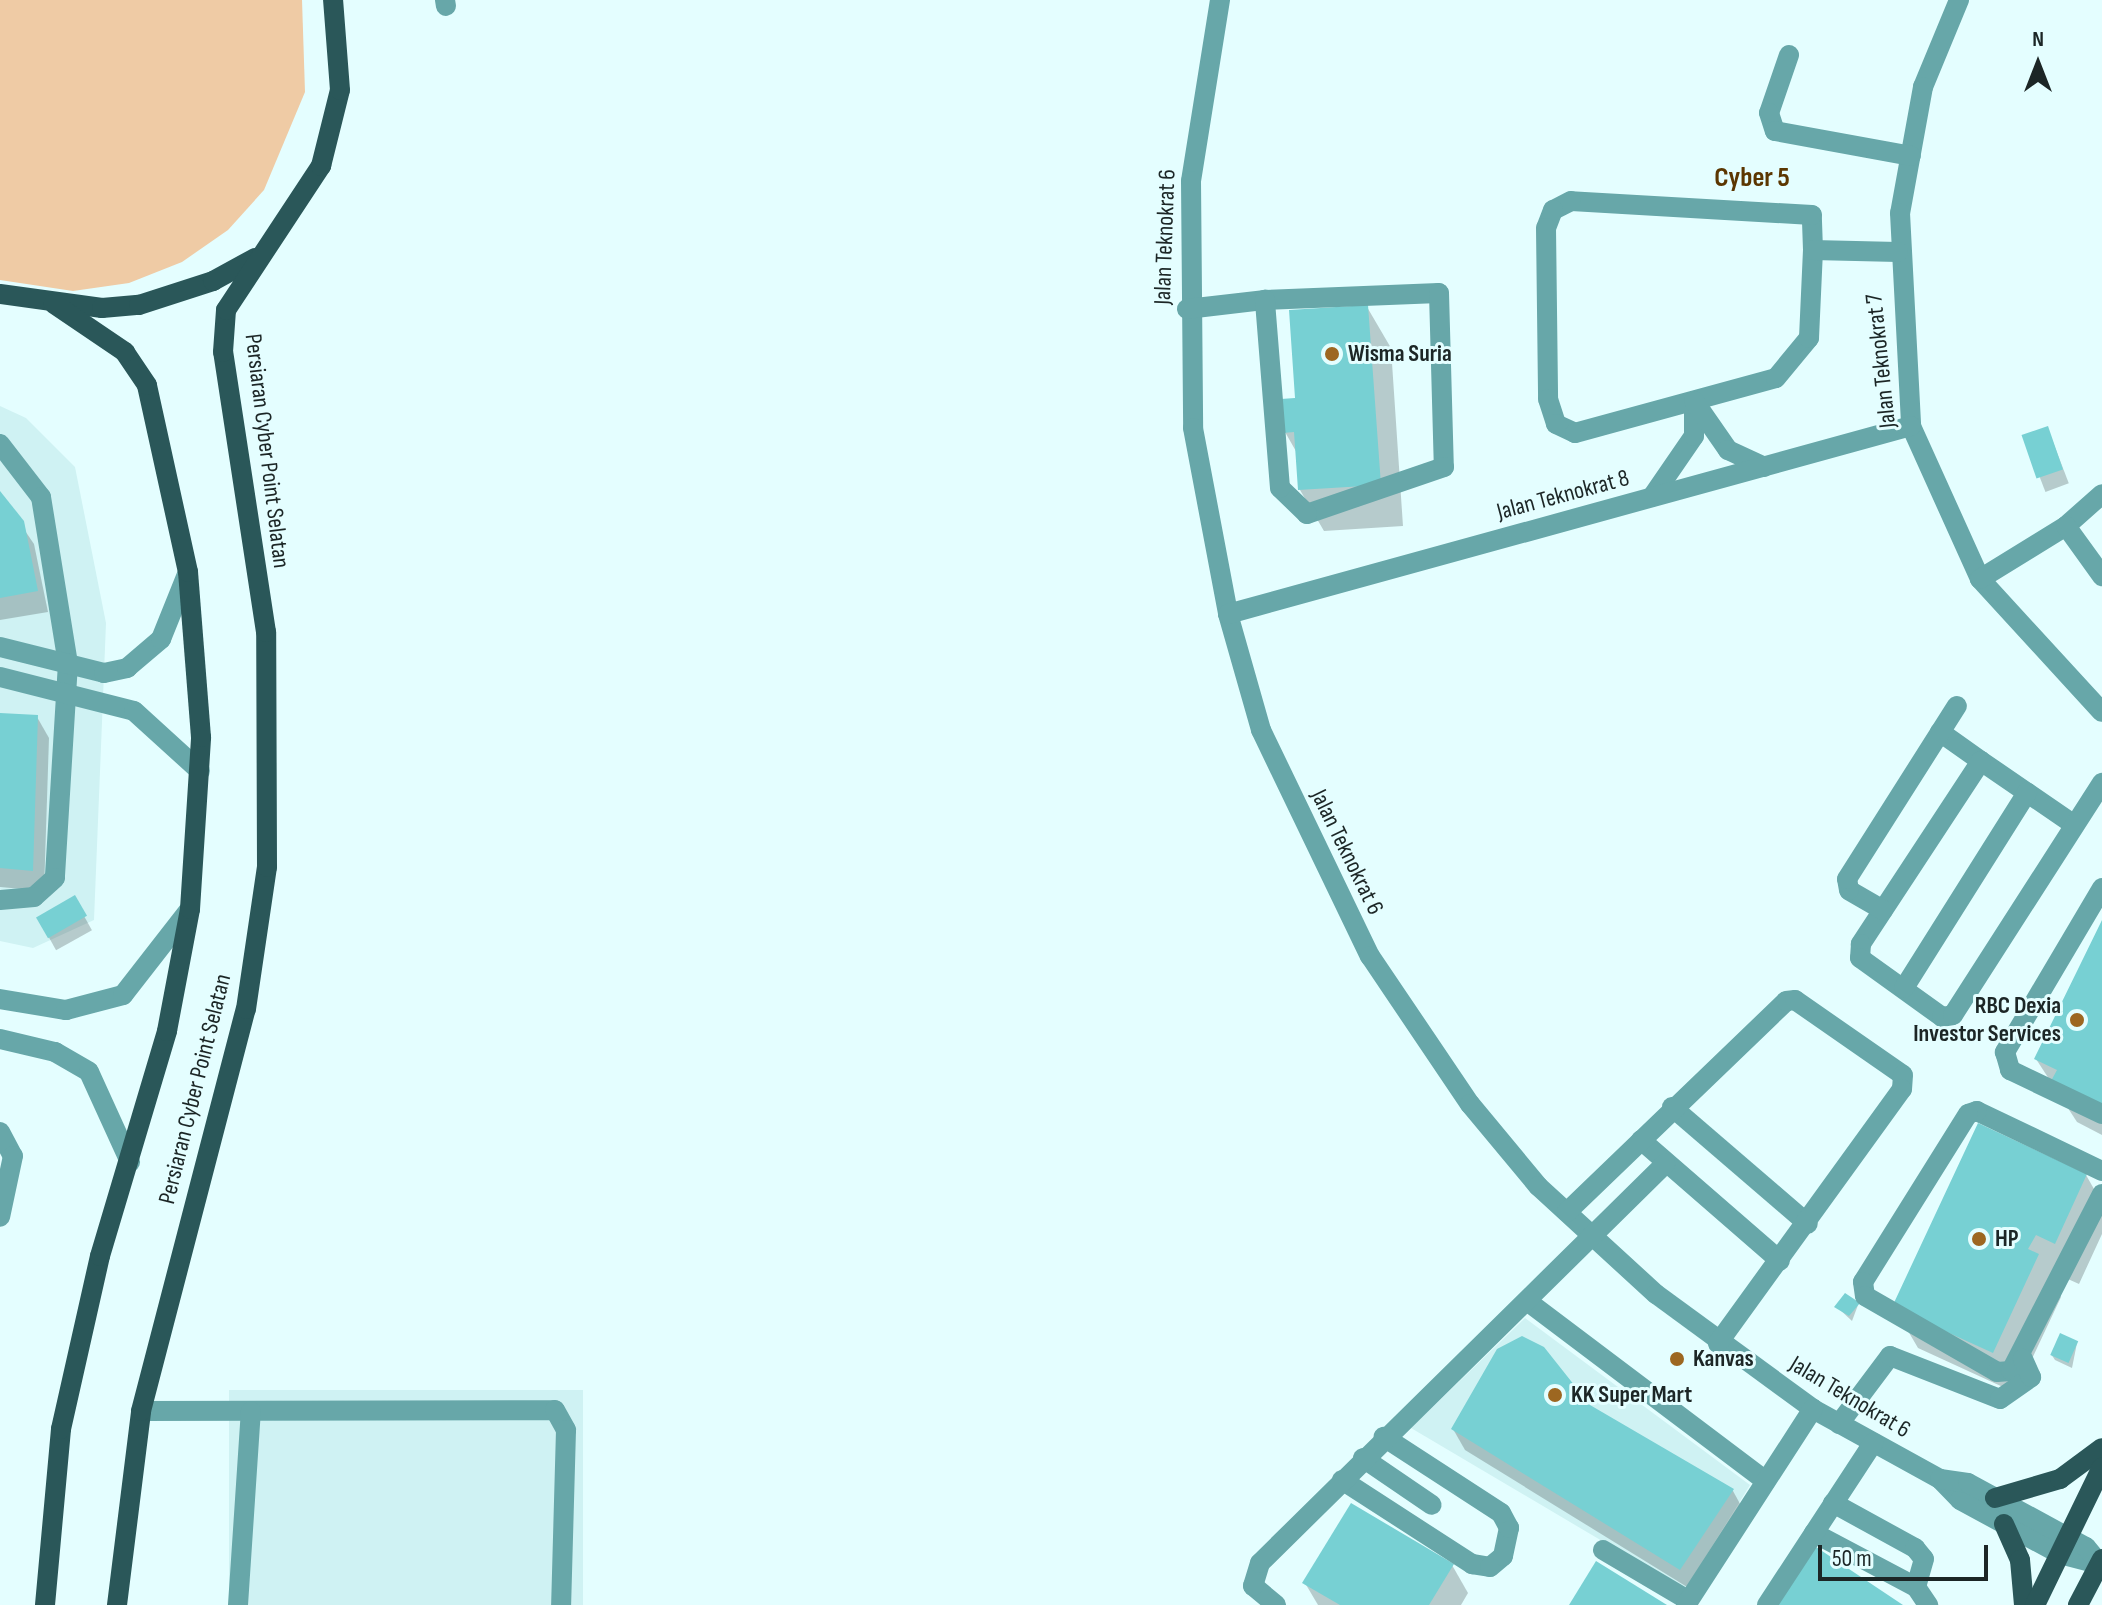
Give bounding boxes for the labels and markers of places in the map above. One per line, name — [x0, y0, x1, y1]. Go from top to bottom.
place label: Wisma Suria — [1348, 340, 1452, 368]
marker: Wisma Suria — [1323, 345, 1341, 363]
place label: RBC Dexia Investor Services — [1913, 992, 2061, 1048]
marker: RBC Dexia Investor Services — [2068, 1011, 2086, 1029]
place label: HP — [1995, 1225, 2019, 1253]
marker: HP — [1970, 1230, 1988, 1248]
place label: Kanvas — [1693, 1345, 1754, 1373]
marker: Kanvas — [1668, 1350, 1686, 1368]
place label: KK Super Mart — [1571, 1381, 1692, 1409]
marker: KK Super Mart — [1546, 1386, 1564, 1404]

